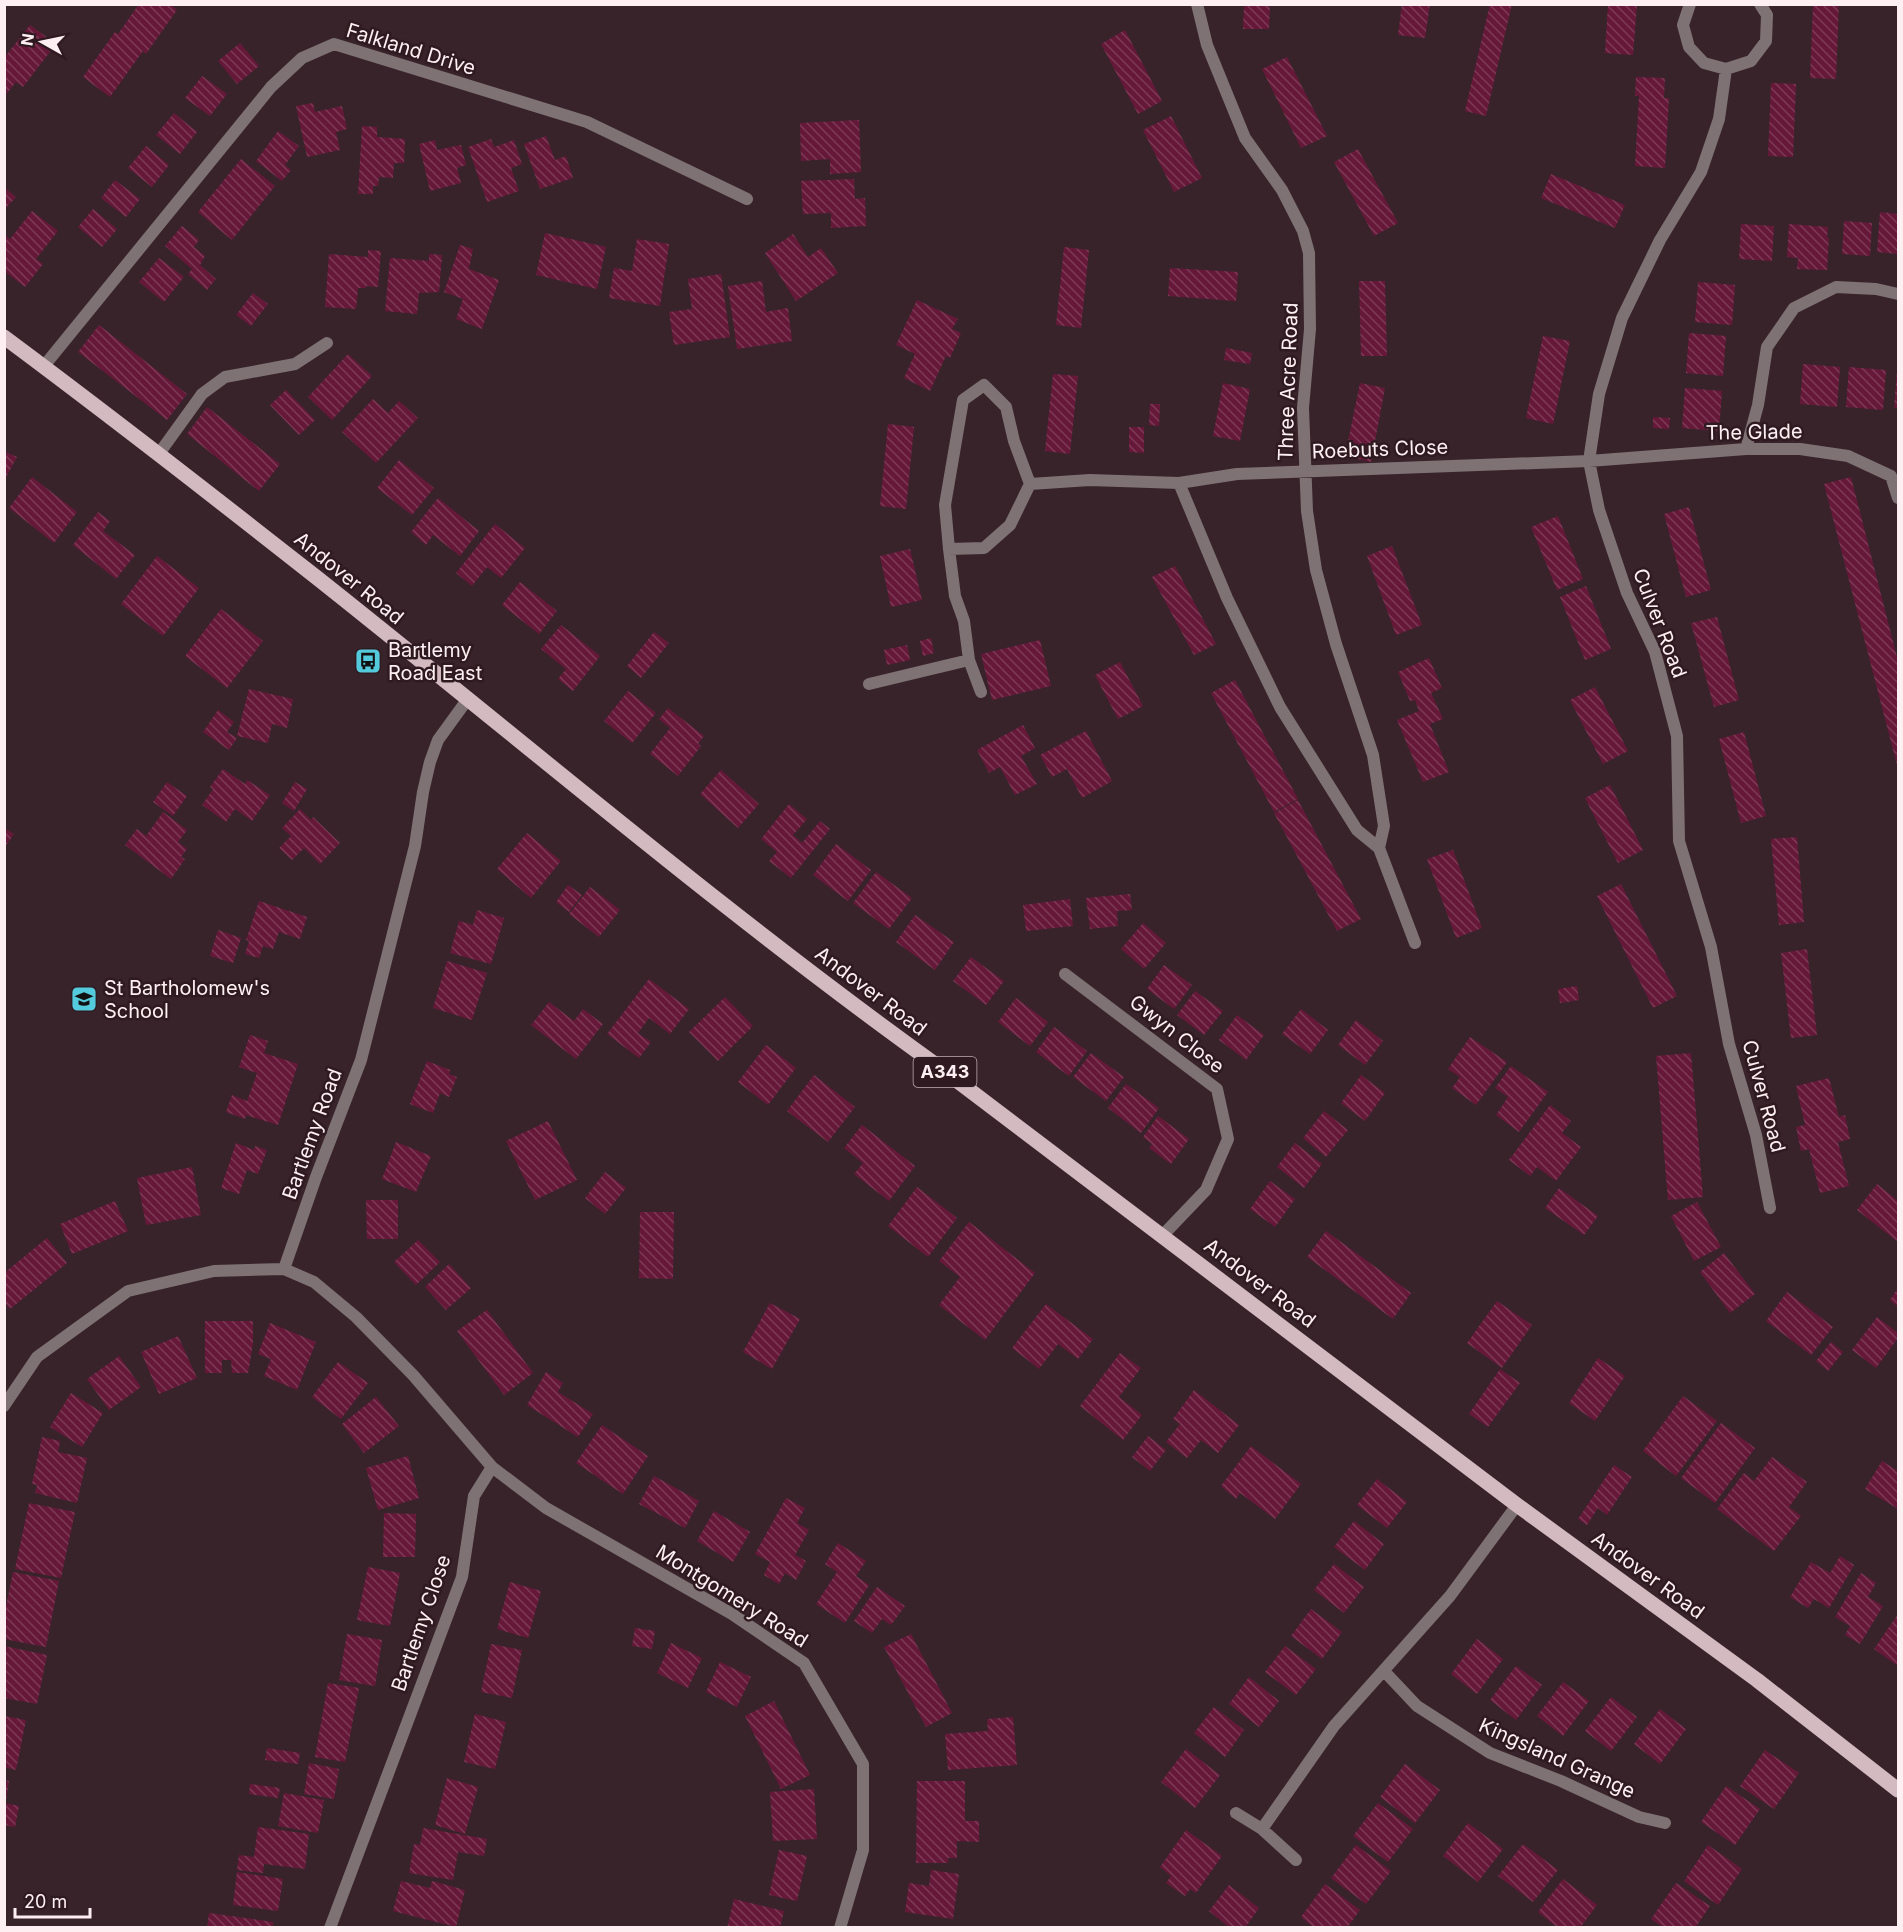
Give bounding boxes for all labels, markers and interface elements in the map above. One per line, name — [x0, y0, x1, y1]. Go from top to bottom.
north arrow — [12, 12, 72, 72]
street label: Falkland Drive — [344, 18, 478, 80]
text: N — [16, 32, 38, 47]
street label: Three Acre Road — [1273, 302, 1303, 462]
street label: The Glade — [1705, 419, 1803, 445]
street label: Roebuts Close — [1311, 435, 1449, 463]
street label: Andover Road — [290, 527, 408, 629]
street label: Culver Road — [1628, 565, 1692, 681]
place label: Bartlemy Road East — [388, 638, 483, 685]
bus stop icon: Bartlemy Road East — [353, 646, 383, 676]
street label: Andover Road — [811, 941, 931, 1041]
place label: St Bartholomew's School — [104, 976, 270, 1023]
school or university icon: St Bartholomew's School — [69, 984, 99, 1014]
street label: Gwyn Close — [1125, 990, 1229, 1078]
street label: Culver Road — [1737, 1037, 1791, 1155]
road number: A343 — [914, 1057, 976, 1087]
street label: Bartlemy Road — [277, 1065, 347, 1203]
street label: Andover Road — [1200, 1233, 1320, 1333]
street label: Andover Road — [1587, 1526, 1709, 1624]
street label: Montgomery Road — [652, 1540, 812, 1652]
street label: Bartlemy Close — [386, 1552, 456, 1694]
street label: Kingsland Grange — [1475, 1713, 1639, 1803]
scale bar — [15, 1881, 90, 1919]
text: 20 m — [24, 1891, 67, 1912]

